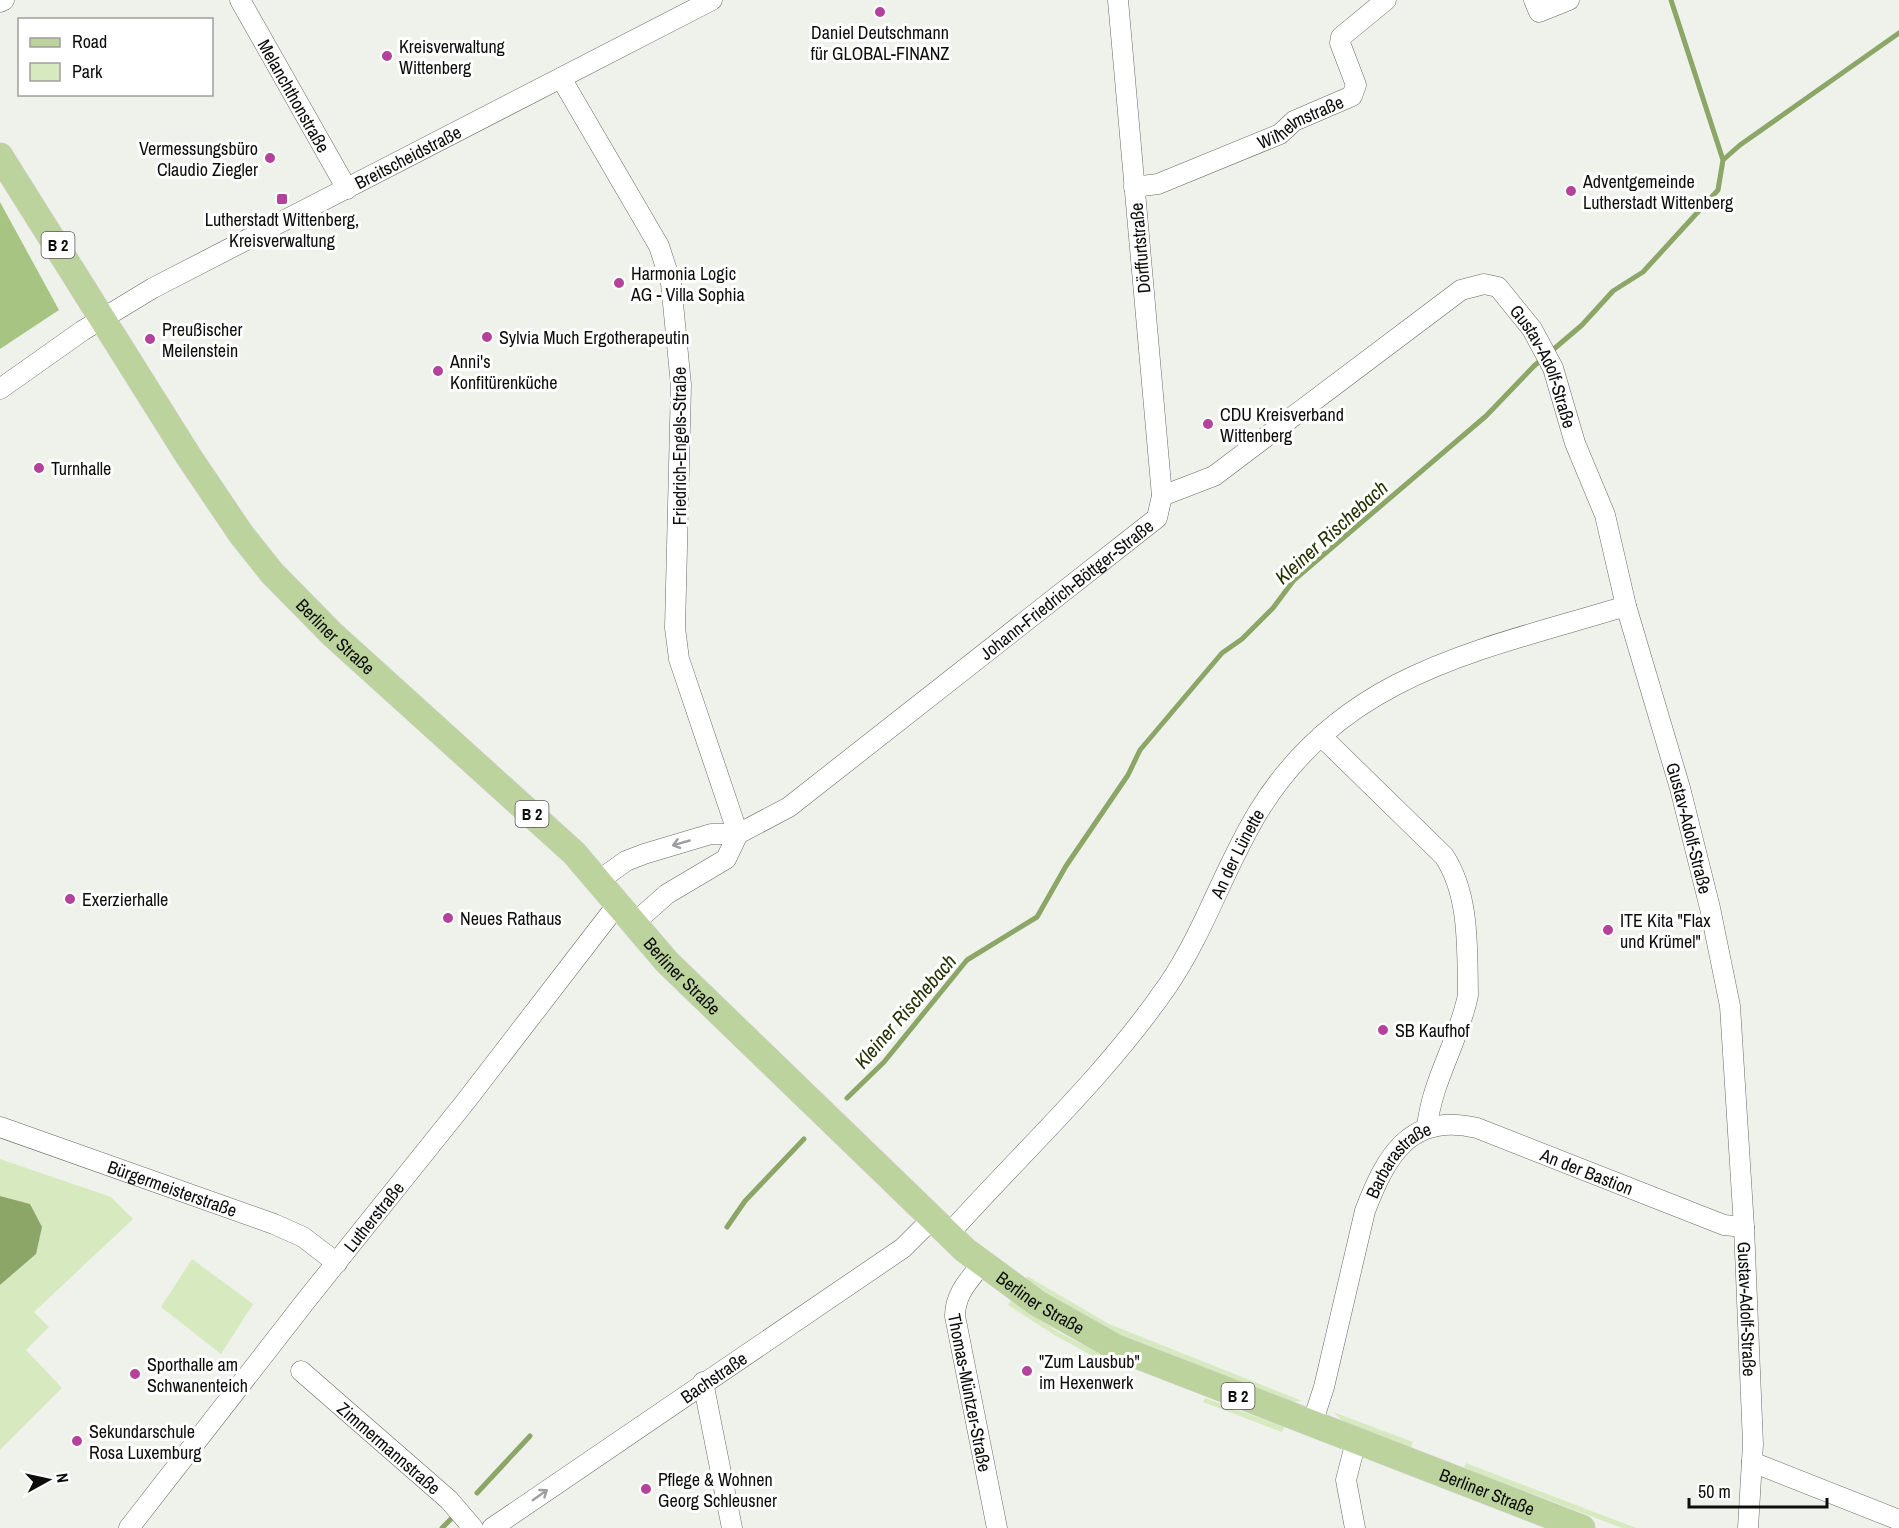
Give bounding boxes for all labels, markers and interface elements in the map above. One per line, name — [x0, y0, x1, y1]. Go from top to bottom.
marker: Daniel Deutschmann für GLOBAL-FINANZ — [873, 5, 887, 19]
legend — [18, 18, 213, 96]
place label: Daniel Deutschmann für GLOBAL-FINANZ — [811, 20, 949, 66]
text: Road — [72, 29, 107, 54]
place label: Kreisverwaltung Wittenberg — [399, 34, 506, 80]
street label: Melanchthonstraße — [252, 35, 336, 157]
marker: Kreisverwaltung Wittenberg — [380, 49, 394, 63]
text: Park — [72, 59, 103, 84]
street label: Wilhelmstraße — [1253, 89, 1347, 155]
street label: Breitscheidstraße — [350, 119, 465, 195]
place label: Vermessungsbüro Claudio Ziegler — [139, 136, 258, 182]
marker: Vermessungsbüro Claudio Ziegler — [263, 151, 277, 165]
place label: Adventgemeinde Lutherstadt Wittenberg — [1582, 169, 1734, 215]
marker: Adventgemeinde Lutherstadt Wittenberg — [1564, 184, 1578, 198]
marker: Lutherstadt Wittenberg, Kreisverwaltung — [275, 192, 289, 206]
street label: Dörffurtstraße — [1124, 202, 1156, 294]
place label: Lutherstadt Wittenberg, Kreisverwaltung — [205, 207, 359, 253]
road number: B 2 — [42, 232, 74, 258]
place label: Harmonia Logic AG - Villa Sophia — [630, 261, 745, 307]
marker: Harmonia Logic AG - Villa Sophia — [612, 276, 626, 290]
street label: Gustav-Adolf-Straße — [1504, 299, 1582, 431]
place label: Preußischer Meilenstein — [162, 317, 242, 363]
place label: Sylvia Much Ergotherapeutin — [499, 325, 689, 350]
marker: Sylvia Much Ergotherapeutin — [480, 330, 494, 344]
marker: Preußischer Meilenstein — [143, 332, 157, 346]
place label: Anni's Konfitürenküche — [449, 349, 558, 395]
marker: Anni's Konfitürenküche — [431, 364, 445, 378]
street label: Friedrich-Engels-Straße — [667, 367, 692, 525]
place label: CDU Kreisverband Wittenberg — [1220, 402, 1344, 448]
marker: CDU Kreisverband Wittenberg — [1201, 417, 1215, 431]
place label: Turnhalle — [51, 456, 111, 481]
marker: Turnhalle — [32, 461, 46, 475]
water label: Kleiner Rischebach — [1269, 474, 1393, 590]
street label: Johann-Friedrich-Böttger-Straße — [974, 513, 1158, 665]
street label: Berliner Straße — [291, 593, 381, 680]
street label: Gustav-Adolf-Straße — [1661, 759, 1718, 896]
road number: B 2 — [516, 801, 548, 827]
street label: An der Lünette — [1203, 804, 1270, 903]
one-way arrow — [672, 838, 691, 849]
place label: Exerzierhalle — [82, 887, 168, 912]
marker: Exerzierhalle — [63, 892, 77, 906]
place label: Neues Rathaus — [460, 906, 562, 931]
place label: ITE Kita "Flax und Krümel" — [1620, 908, 1711, 954]
marker: Neues Rathaus — [441, 911, 455, 925]
marker: ITE Kita "Flax und Krümel" — [1601, 923, 1615, 937]
street label: Berliner Straße — [638, 931, 727, 1020]
water label: Kleiner Rischebach — [848, 948, 962, 1074]
place label: SB Kaufhof — [1395, 1018, 1471, 1043]
marker: SB Kaufhof — [1376, 1023, 1390, 1037]
street label: Barbarastraße — [1359, 1116, 1434, 1202]
street label: An der Bastion — [1536, 1141, 1637, 1201]
street label: Bürgermeisterstraße — [104, 1154, 241, 1222]
street label: Lutherstraße — [337, 1176, 409, 1257]
street label: Gustav-Adolf-Straße — [1732, 1241, 1763, 1377]
street label: Berliner Straße — [991, 1265, 1089, 1340]
street label: Thomas-Müntzer-Straße — [942, 1311, 998, 1474]
street label: Bachstraße — [675, 1346, 752, 1409]
place label: "Zum Lausbub" im Hexenwerk — [1039, 1349, 1140, 1395]
place label: Sporthalle am Schwanenteich — [147, 1352, 248, 1398]
marker: "Zum Lausbub" im Hexenwerk — [1020, 1364, 1034, 1378]
marker: Sporthalle am Schwanenteich — [128, 1367, 142, 1381]
road number: B 2 — [1222, 1383, 1254, 1409]
street label: Zimmermannstraße — [332, 1396, 446, 1500]
place label: Sekundarschule Rosa Luxemburg — [89, 1419, 202, 1465]
marker: Sekundarschule Rosa Luxemburg — [70, 1434, 84, 1448]
north arrow — [18, 1450, 78, 1510]
street label: Berliner Straße — [1436, 1462, 1538, 1521]
place label: Pflege & Wohnen Georg Schleusner — [658, 1467, 777, 1513]
scale bar — [1689, 1471, 1827, 1509]
text: N — [51, 1472, 74, 1484]
text: 50 m — [1698, 1479, 1731, 1504]
marker: Pflege & Wohnen Georg Schleusner — [639, 1482, 653, 1496]
one-way arrow — [531, 1489, 548, 1501]

